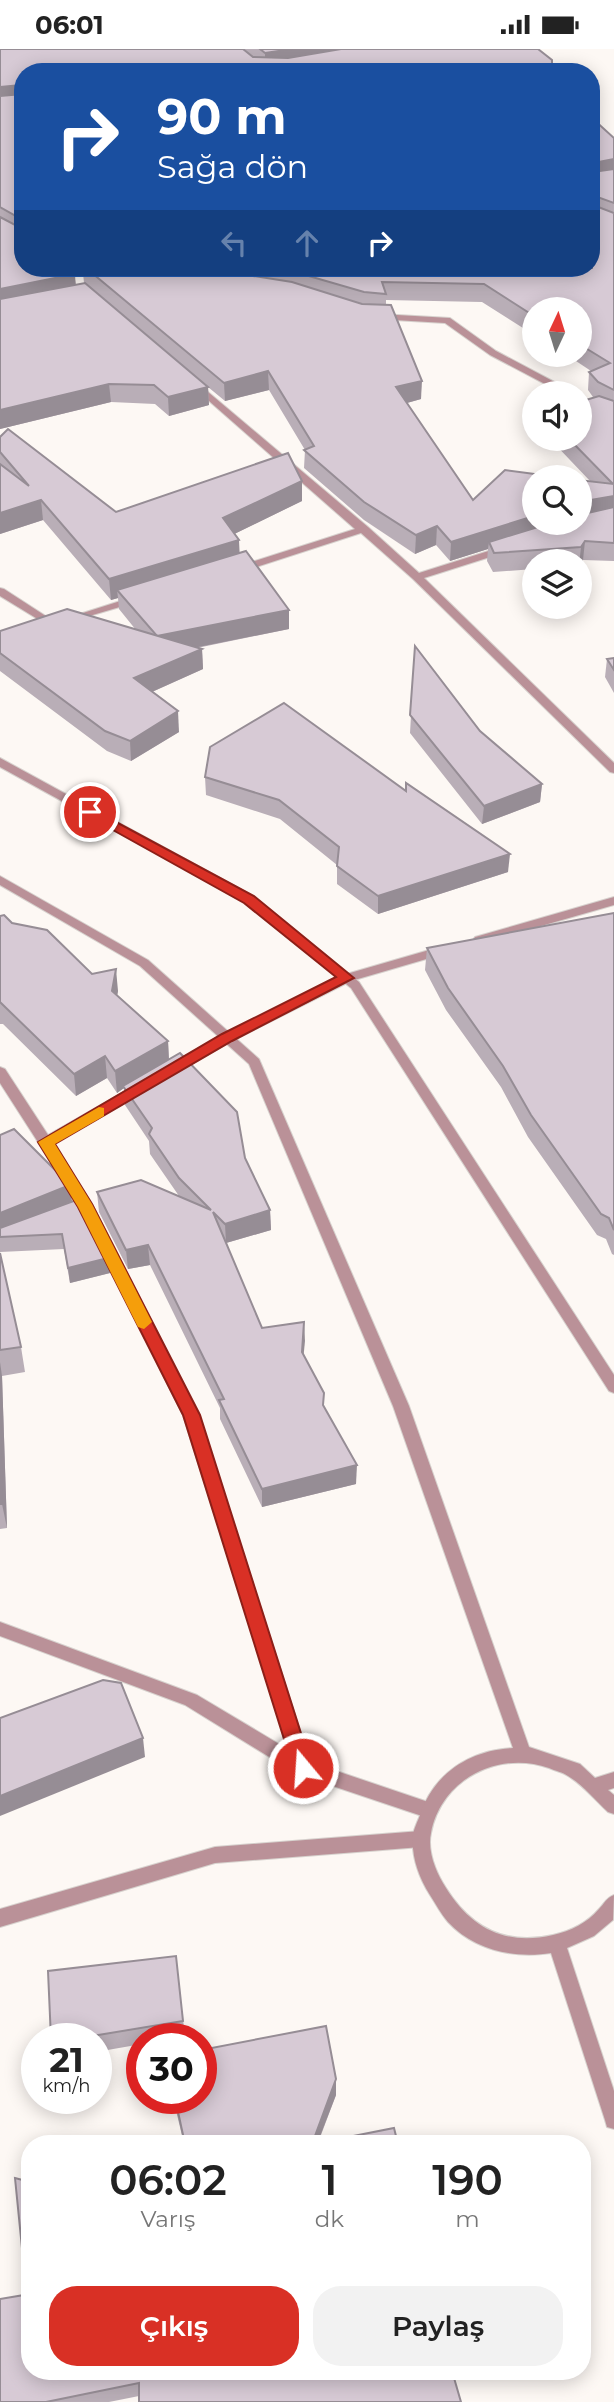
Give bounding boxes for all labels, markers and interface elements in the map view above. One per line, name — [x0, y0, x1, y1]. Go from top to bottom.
text: 06:01 — [35, 9, 104, 41]
text: 90 m — [157, 87, 287, 146]
icon: right — [42, 91, 133, 182]
text: Sağa dön — [157, 147, 308, 186]
icon: left — [215, 224, 253, 262]
icon: ahead — [288, 224, 326, 262]
icon: right — [361, 224, 399, 262]
north arrow — [522, 297, 592, 367]
map controls — [522, 297, 592, 619]
button: sound — [522, 381, 592, 451]
button: search — [522, 465, 592, 535]
button: layers — [522, 549, 592, 619]
pin — [60, 782, 120, 842]
icon: arrive — [71, 793, 109, 831]
position arrow — [266, 1731, 340, 1805]
speed limit sign: 30 — [126, 2023, 217, 2114]
text: 21 — [49, 2038, 84, 2081]
text: km/h — [42, 2075, 91, 2097]
text: 06:02 — [109, 2154, 227, 2206]
text: 1 — [321, 2154, 337, 2206]
text: 190 — [432, 2154, 503, 2206]
text: Varış — [140, 2205, 195, 2233]
text: dk — [315, 2205, 344, 2233]
text: m — [455, 2205, 480, 2233]
button: Çıkış — [49, 2286, 299, 2366]
button: Paylaş — [313, 2286, 563, 2366]

